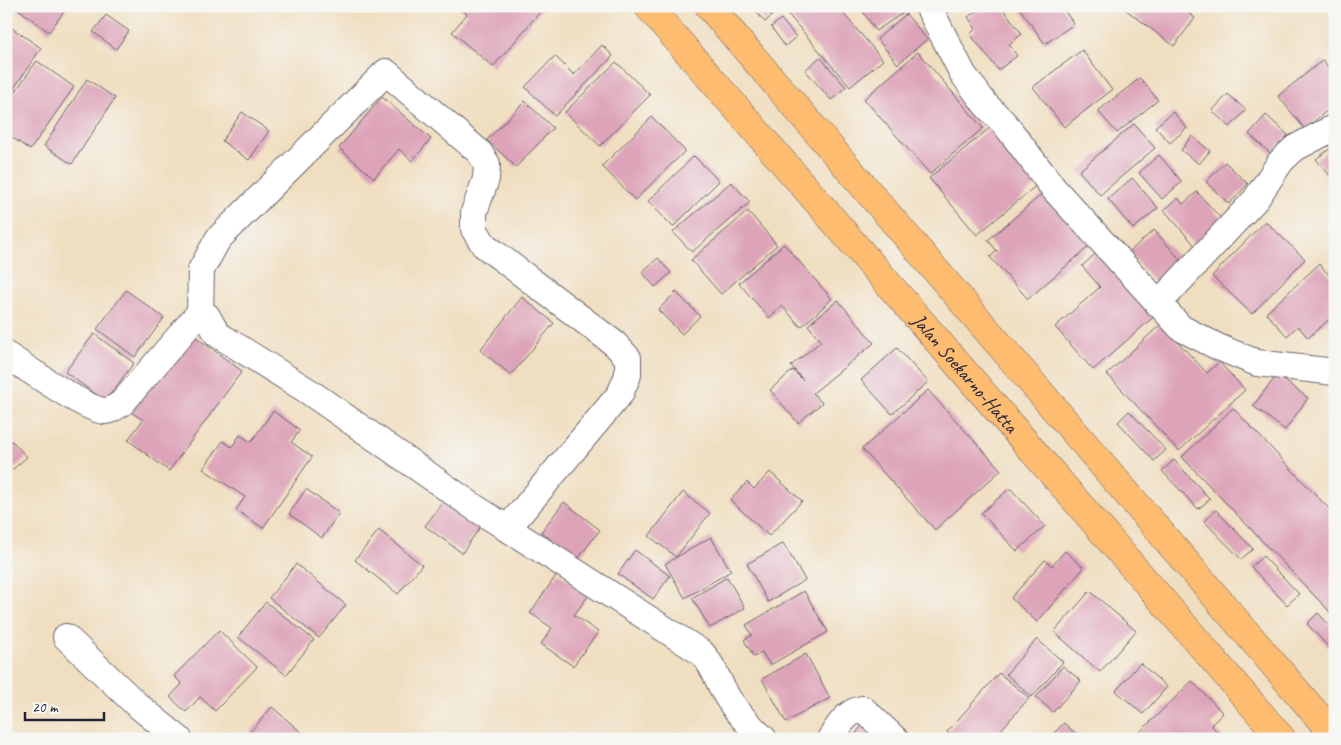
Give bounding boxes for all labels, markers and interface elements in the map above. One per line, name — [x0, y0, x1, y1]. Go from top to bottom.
street label: Jalan Soekarno-Hatta — [906, 307, 1025, 439]
scale bar — [25, 690, 104, 722]
text: 20 m — [32, 698, 59, 717]

